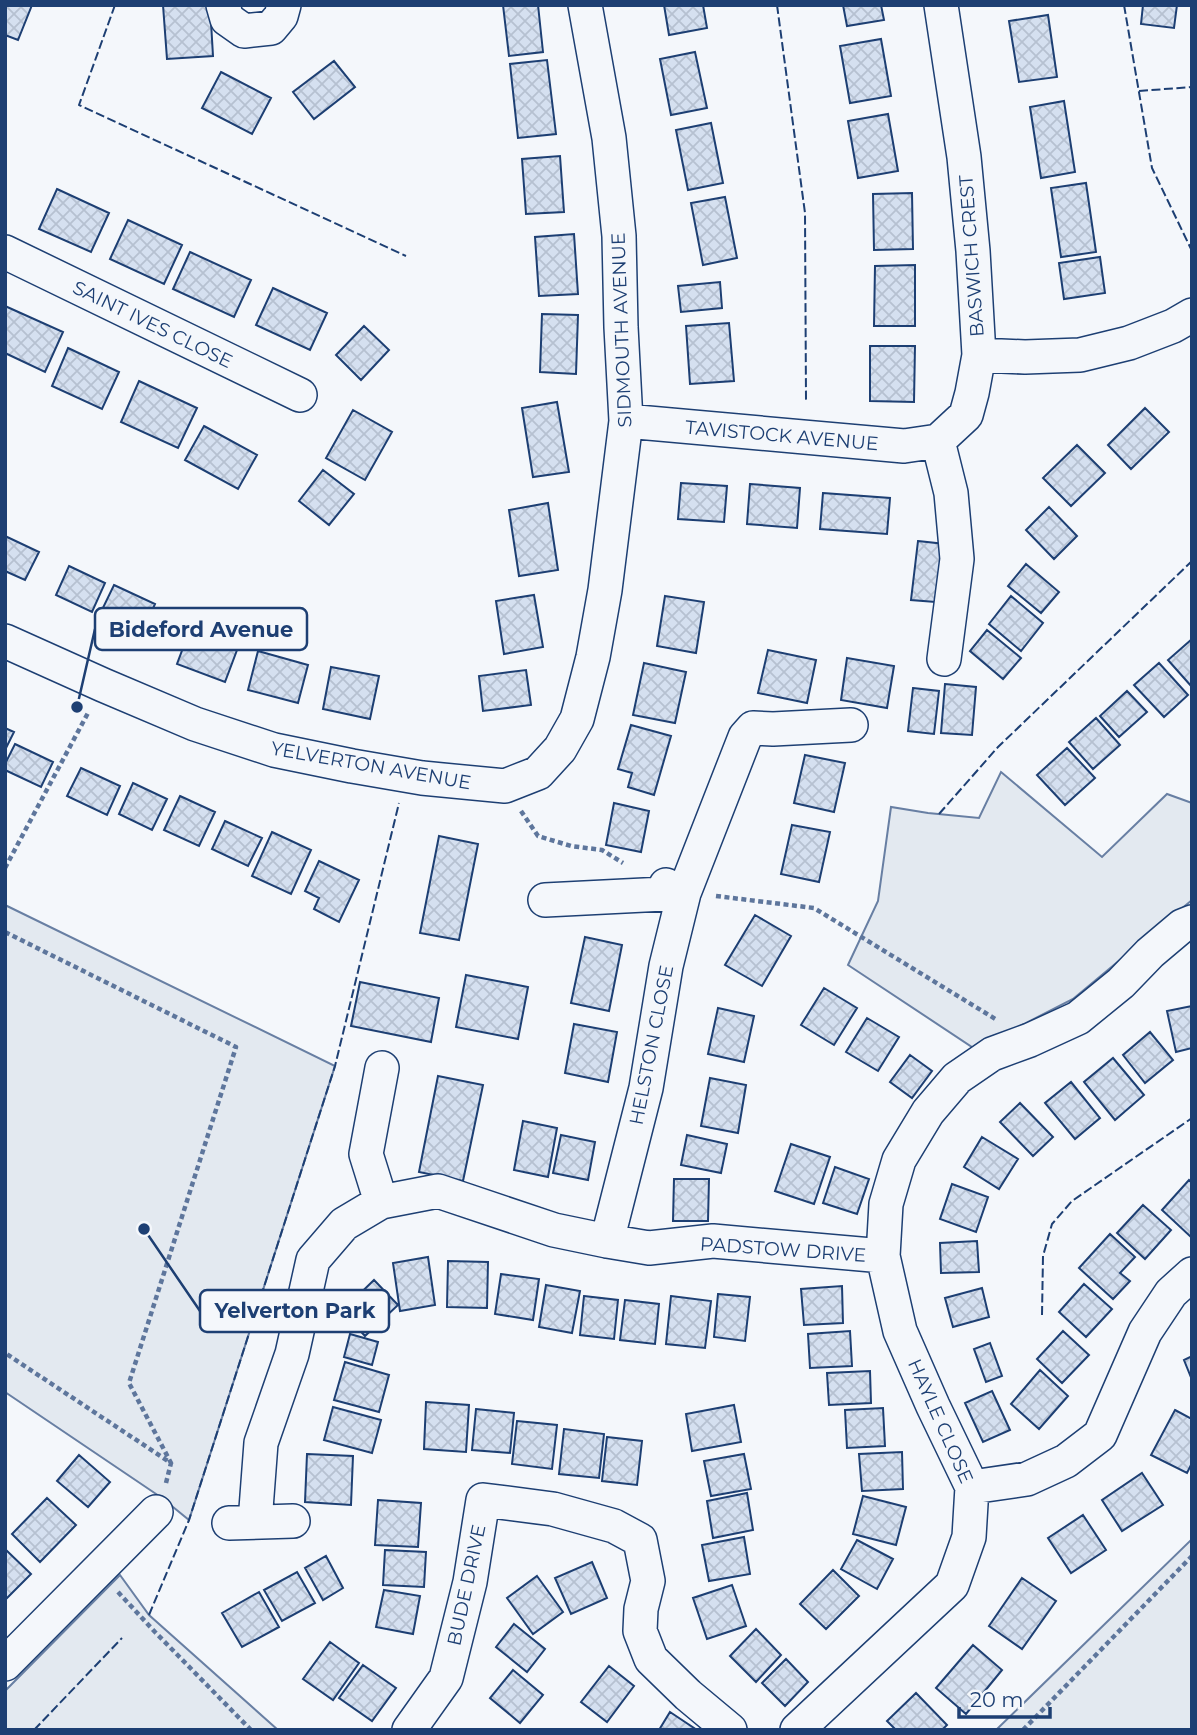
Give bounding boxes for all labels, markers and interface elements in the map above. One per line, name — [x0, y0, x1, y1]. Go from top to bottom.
street label: BASWICH CREST — [954, 174, 989, 338]
street label: SIDMOUTH AVENUE — [607, 232, 636, 428]
street label: SAINT IVES CLOSE — [69, 276, 236, 373]
street label: TAVISTOCK AVENUE — [684, 416, 880, 455]
callout: Bideford Avenue — [95, 608, 307, 650]
text: Bideford Avenue — [109, 617, 293, 642]
street label: YELVERTON AVENUE — [269, 737, 473, 794]
street label: HELSTON CLOSE — [625, 963, 678, 1127]
street label: PADSTOW DRIVE — [699, 1232, 867, 1267]
callout: Yelverton Park — [200, 1290, 389, 1332]
text: Yelverton Park — [213, 1298, 376, 1323]
street label: HAYLE CLOSE — [903, 1356, 978, 1487]
street label: BUDE DRIVE — [442, 1522, 491, 1648]
scale bar — [959, 1676, 1050, 1720]
text: 20 m — [970, 1687, 1024, 1712]

